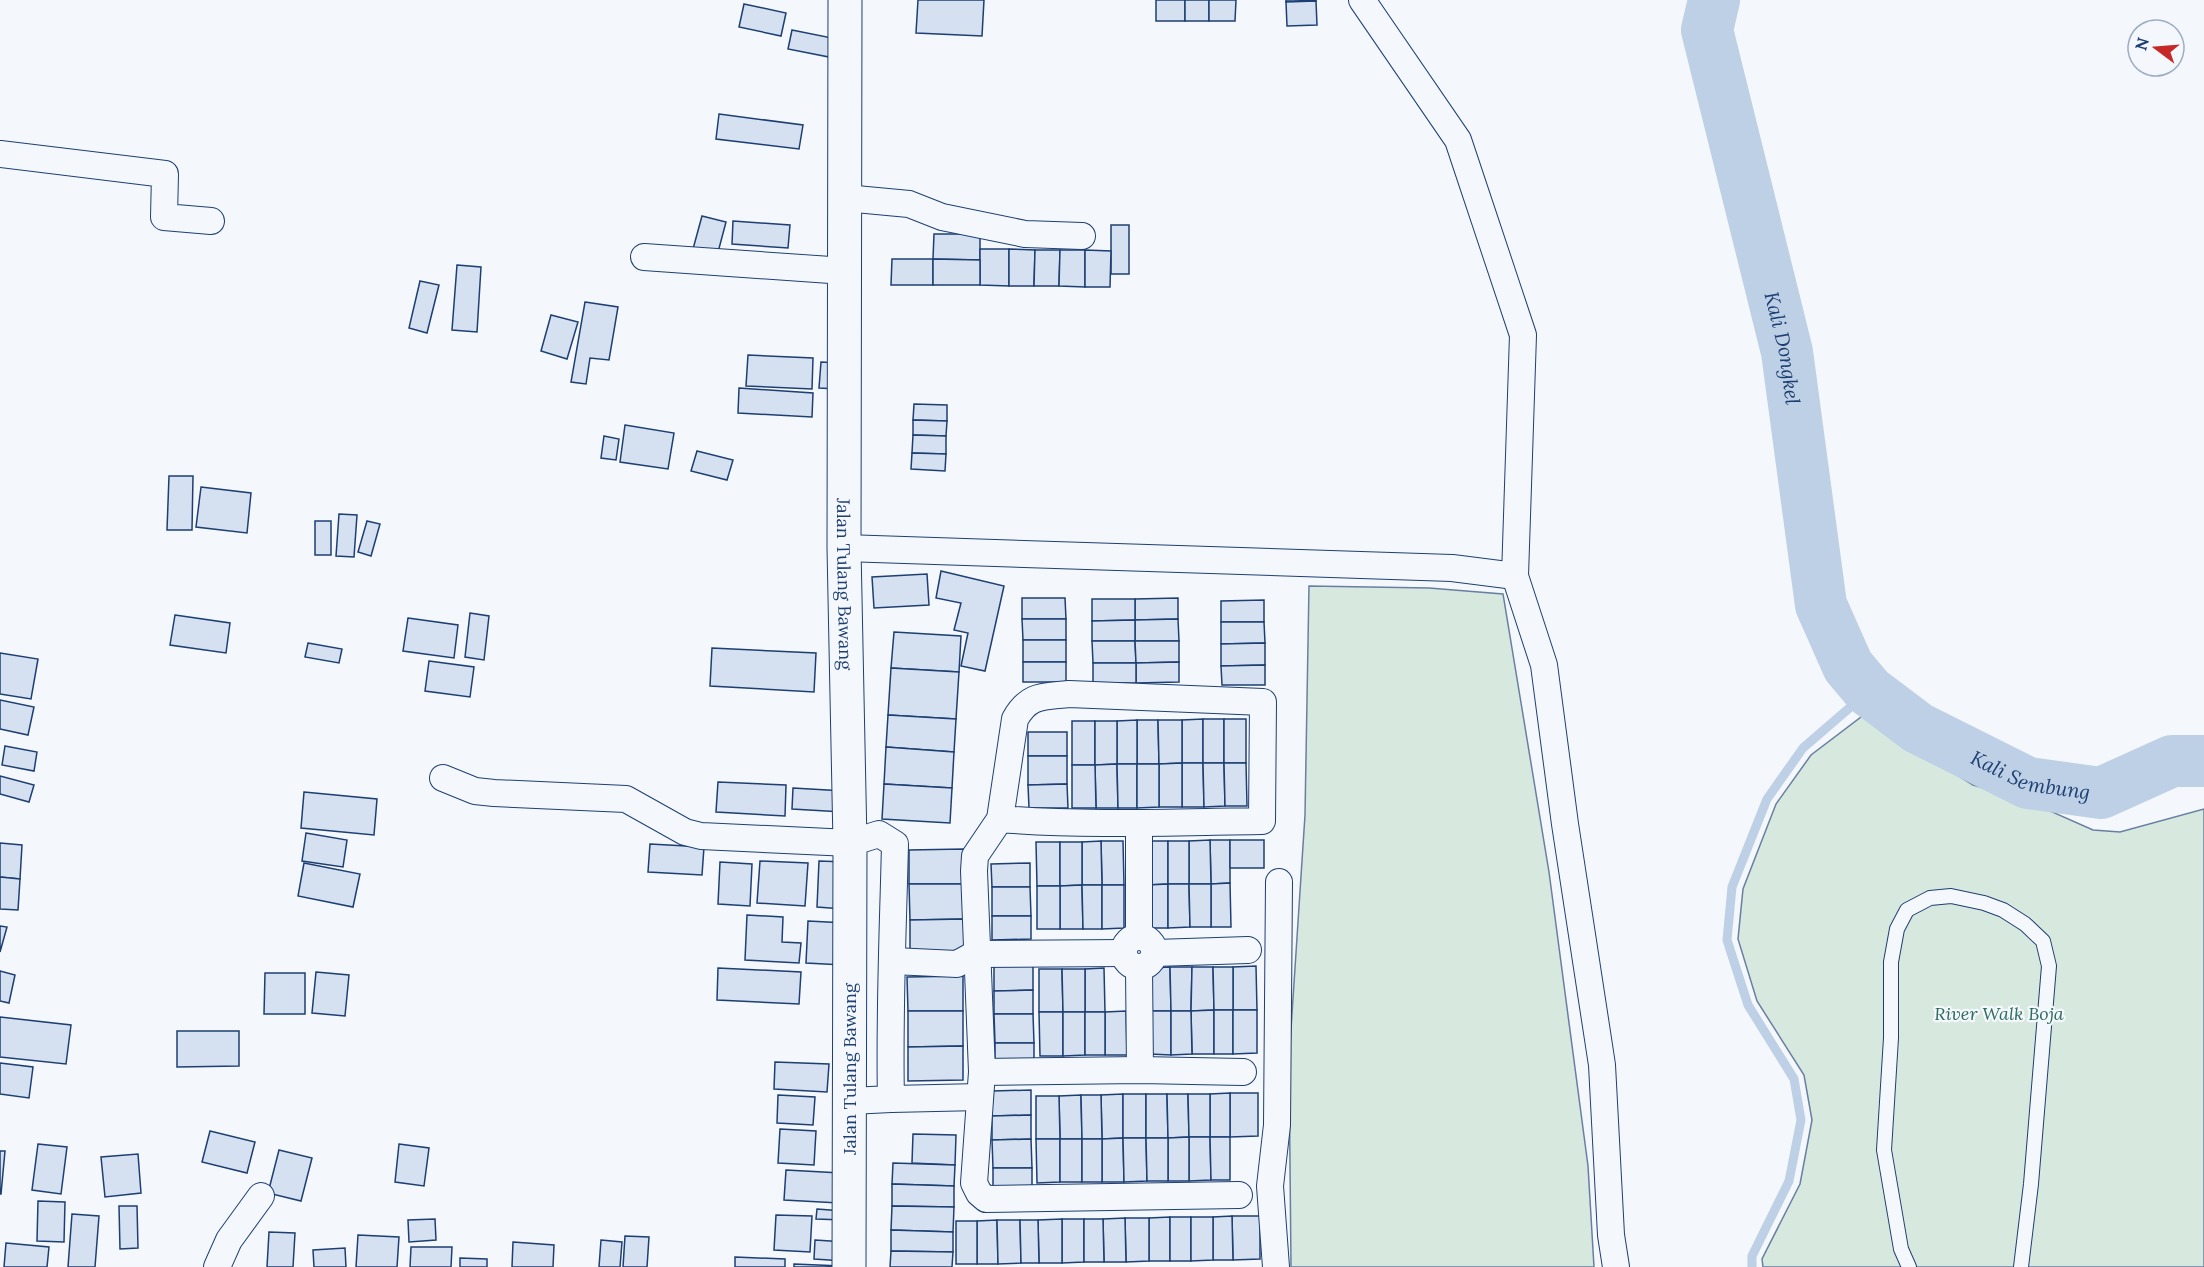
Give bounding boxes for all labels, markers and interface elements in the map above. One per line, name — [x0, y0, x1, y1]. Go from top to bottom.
north arrow — [2126, 18, 2186, 78]
text: N — [2130, 35, 2153, 53]
water label: Kali Dongkel — [1760, 289, 1806, 406]
street label: Jalan Tulang Bawang — [832, 497, 858, 671]
water label: Kali Sembung — [1967, 744, 2092, 804]
street label: Jalan Tulang Bawang — [838, 982, 861, 1156]
park label: River Walk Boja — [1934, 1002, 2064, 1025]

